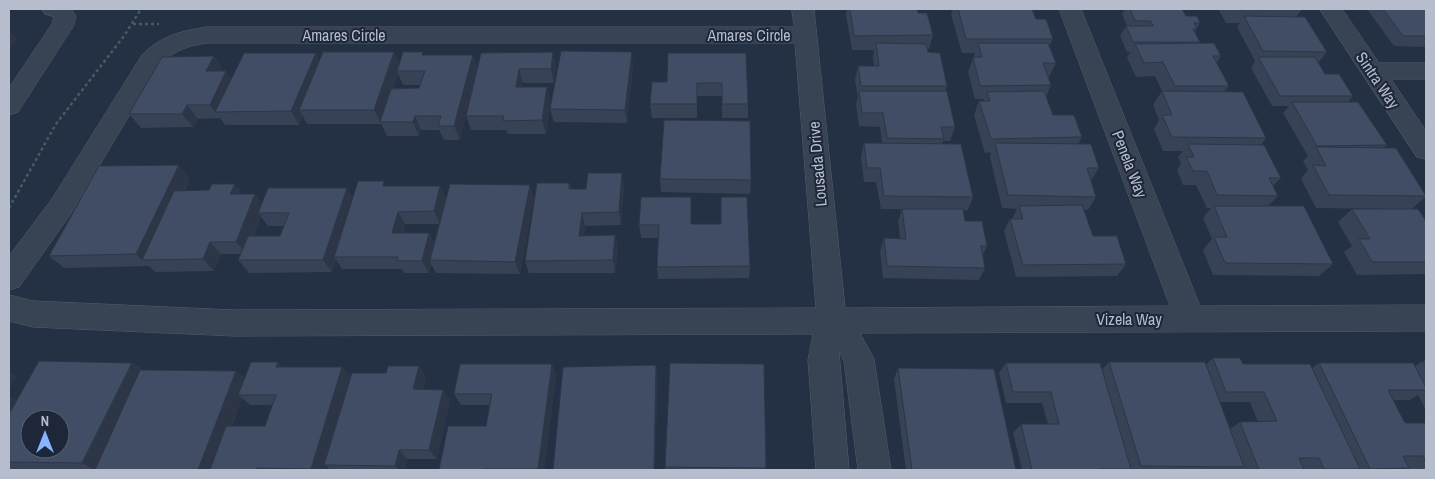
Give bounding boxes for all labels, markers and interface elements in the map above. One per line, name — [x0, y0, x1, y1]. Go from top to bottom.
street label: Amares Circle — [301, 24, 386, 46]
street label: Amares Circle — [706, 24, 791, 46]
street label: Sintra Way — [1351, 47, 1405, 113]
street label: Lousada Drive — [802, 121, 832, 207]
street label: Penela Way — [1107, 127, 1153, 201]
street label: Vizela Way — [1096, 308, 1162, 330]
north arrow — [20, 409, 70, 459]
text: N — [41, 412, 49, 430]

